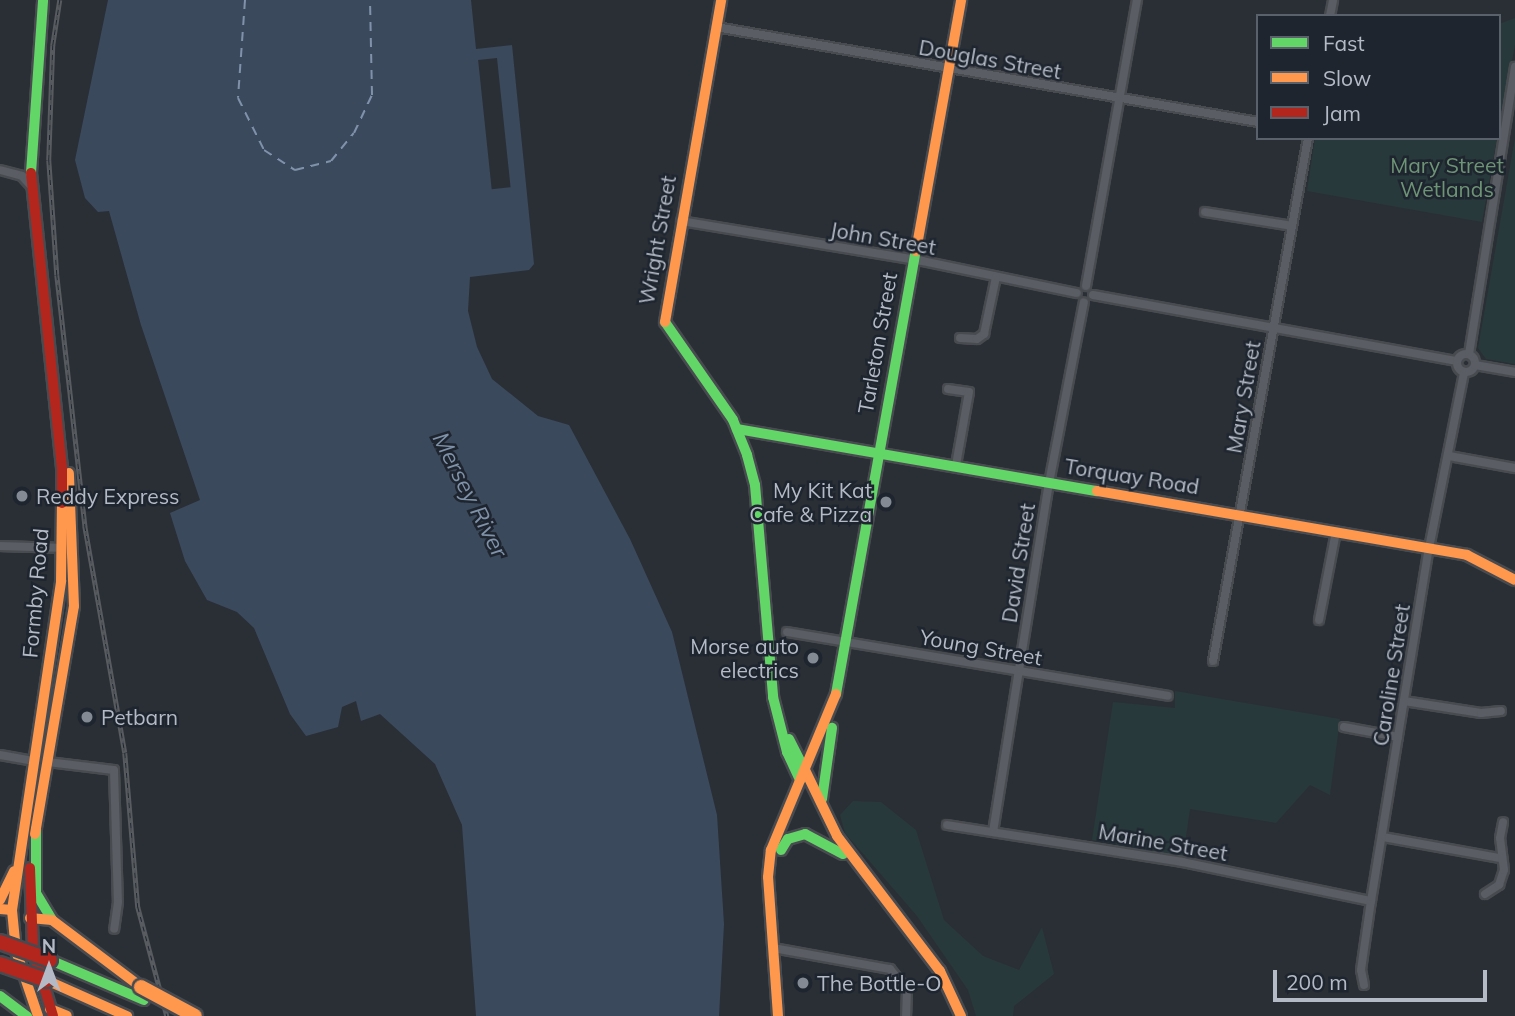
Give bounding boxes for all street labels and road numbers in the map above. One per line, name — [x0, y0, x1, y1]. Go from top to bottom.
street label: Douglas Street — [917, 34, 1063, 84]
street label: Wright Street — [633, 173, 681, 307]
street label: John Street — [828, 216, 938, 260]
street label: Tarleton Street — [852, 270, 902, 416]
street label: Mary Street — [1221, 339, 1265, 455]
street label: Torquay Road — [1063, 453, 1201, 499]
street label: David Street — [996, 502, 1040, 624]
street label: Formby Road — [17, 527, 53, 659]
street label: Caroline Street — [1367, 602, 1415, 748]
street label: Young Street — [918, 624, 1044, 670]
street label: Marine Street — [1097, 818, 1229, 866]

